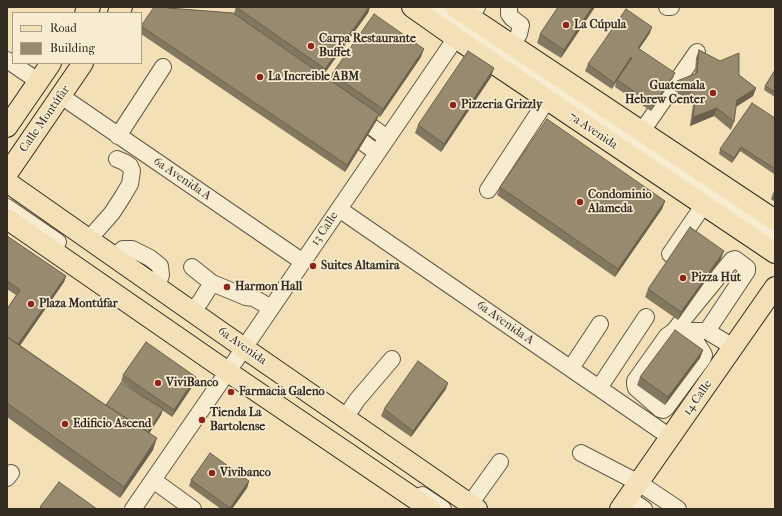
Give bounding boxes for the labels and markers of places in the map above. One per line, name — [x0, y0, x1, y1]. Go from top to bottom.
place label: La Cúpula — [574, 18, 626, 32]
marker: La Cúpula — [561, 20, 571, 30]
place label: Carpa Restaurante Buffet — [319, 32, 416, 60]
marker: Carpa Restaurante Buffet — [306, 41, 316, 51]
place label: La Increible ABM — [268, 70, 359, 84]
marker: La Increible ABM — [255, 72, 265, 82]
place label: Guatemala Hebrew Center — [625, 79, 705, 107]
marker: Guatemala Hebrew Center — [708, 88, 718, 98]
place label: Pizzeria Grizzly — [461, 98, 542, 112]
marker: Pizzeria Grizzly — [448, 100, 458, 110]
place label: Condominio Alameda — [588, 188, 652, 216]
marker: Condominio Alameda — [575, 197, 585, 207]
place label: Suites Altamira — [321, 259, 400, 273]
marker: Suites Altamira — [308, 261, 318, 271]
place label: Pizza Hut — [691, 271, 741, 285]
marker: Pizza Hut — [678, 273, 688, 283]
place label: Harmon Hall — [235, 280, 302, 294]
marker: Harmon Hall — [222, 282, 232, 292]
place label: Plaza Montúfar — [39, 297, 118, 311]
marker: Plaza Montúfar — [26, 299, 36, 309]
place label: ViviBanco — [166, 376, 218, 390]
marker: ViviBanco — [153, 378, 163, 388]
place label: Farmacia Galeno — [239, 385, 325, 399]
marker: Farmacia Galeno — [226, 387, 236, 397]
place label: Tienda La Bartolense — [210, 406, 265, 434]
marker: Tienda La Bartolense — [197, 415, 207, 425]
place label: Edificio Ascend — [73, 417, 151, 431]
marker: Edificio Ascend — [60, 419, 70, 429]
place label: Vivibanco — [220, 466, 271, 480]
marker: Vivibanco — [207, 468, 217, 478]

